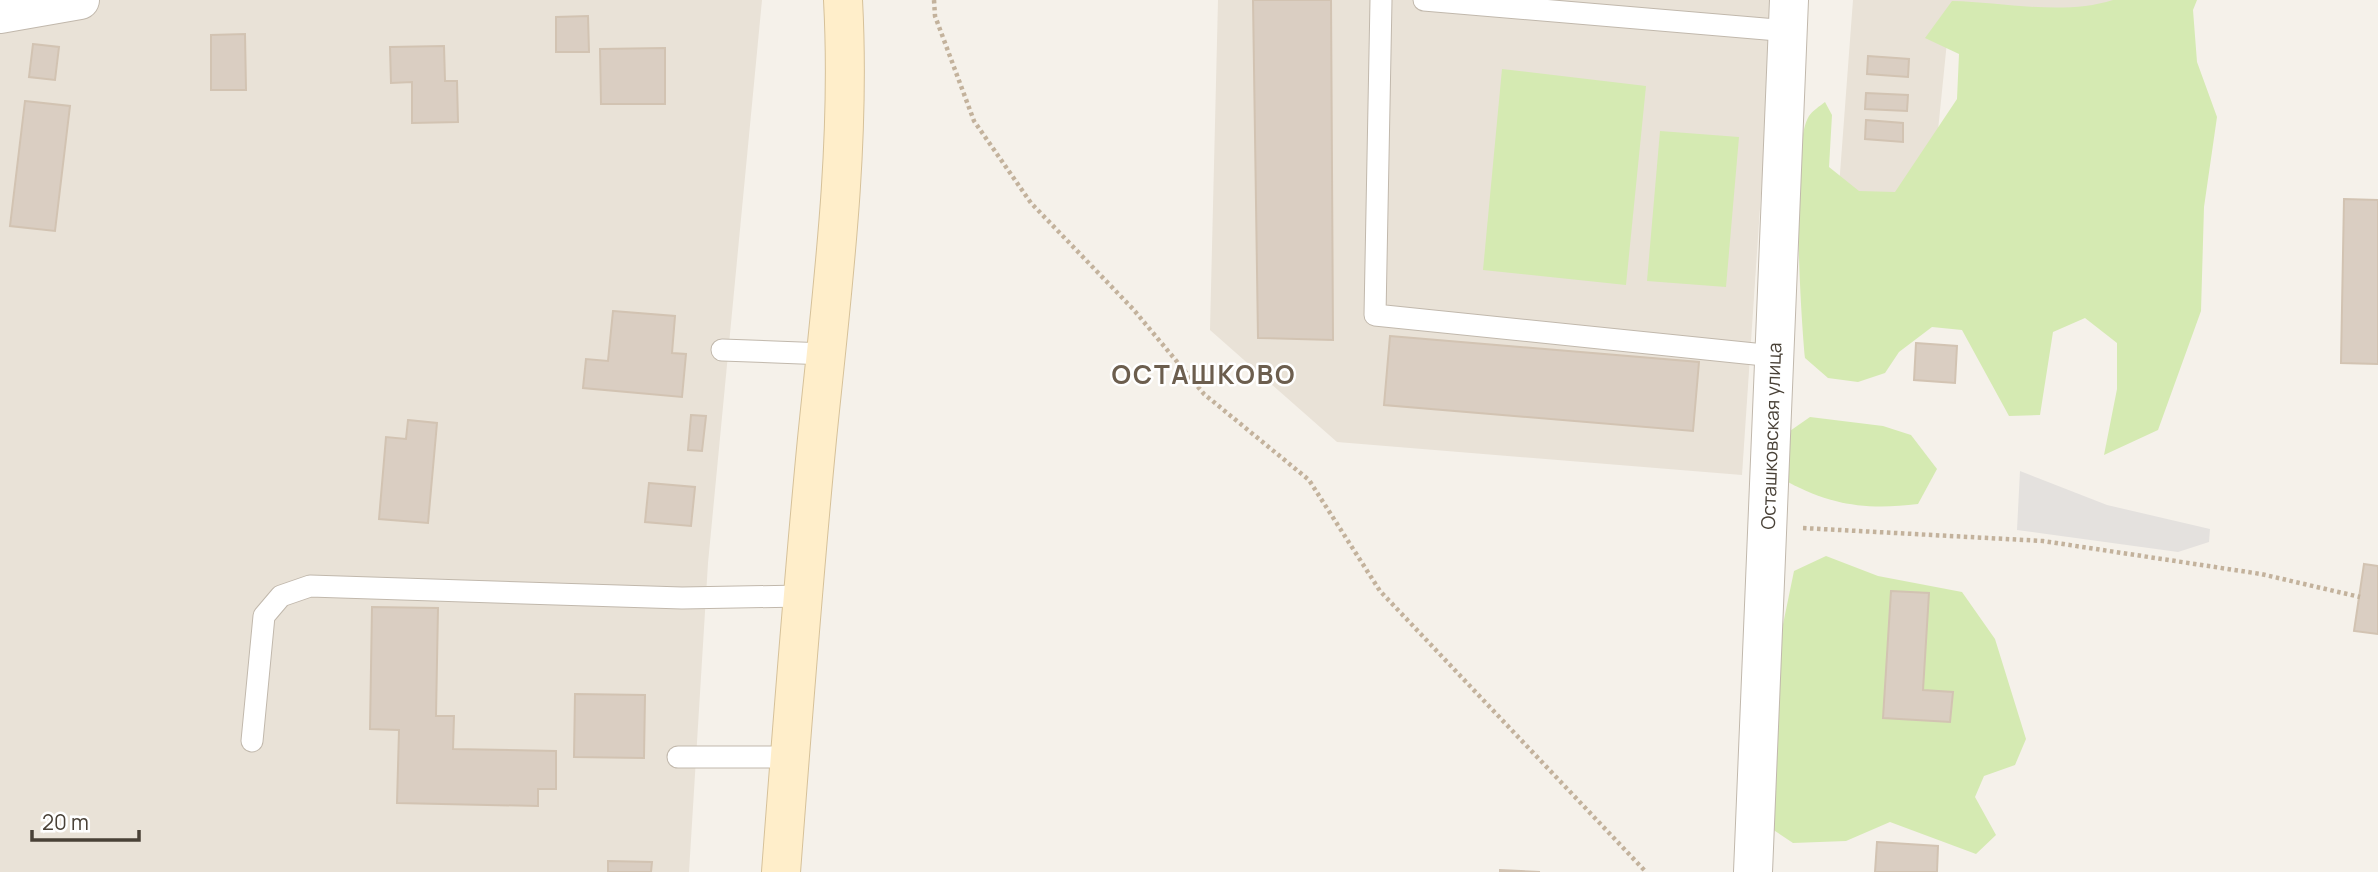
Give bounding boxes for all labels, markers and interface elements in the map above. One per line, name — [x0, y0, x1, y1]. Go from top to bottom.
street label: Осташковская улица — [1755, 342, 1787, 530]
district label: ОСТАШКОВО — [1111, 356, 1297, 392]
scale bar — [32, 798, 138, 842]
text: 20 m — [42, 808, 89, 836]

